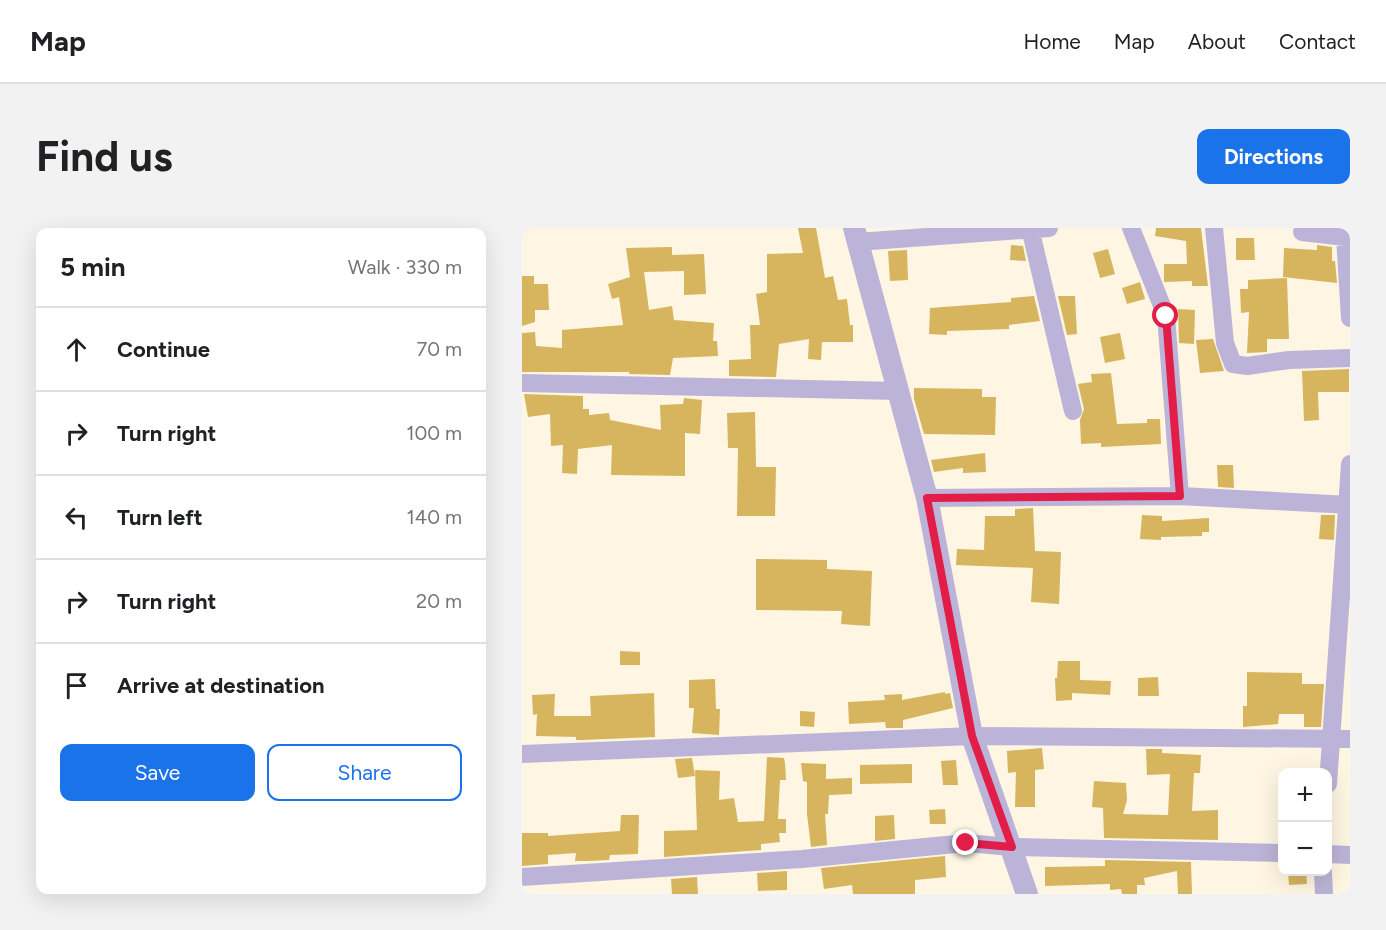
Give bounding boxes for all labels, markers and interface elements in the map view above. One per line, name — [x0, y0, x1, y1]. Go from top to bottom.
text: Map — [30, 24, 86, 58]
text: Home — [1024, 29, 1081, 54]
text: Map — [1114, 29, 1155, 54]
text: About — [1188, 29, 1246, 54]
text: Contact — [1279, 29, 1356, 54]
button: Directions — [1197, 129, 1350, 184]
text: Find us — [36, 131, 173, 182]
text: 5 min — [60, 251, 126, 283]
text: Walk · 330 m — [348, 255, 462, 279]
route start — [1152, 302, 1178, 328]
icon: ahead — [60, 333, 93, 366]
text: Continue — [117, 336, 210, 363]
text: 70 m — [416, 337, 462, 361]
icon: right — [60, 417, 93, 450]
text: Turn right — [117, 420, 216, 447]
text: 100 m — [406, 421, 462, 445]
icon: left — [60, 501, 93, 534]
text: Turn left — [117, 504, 203, 531]
text: 140 m — [407, 505, 462, 529]
icon: right — [60, 585, 93, 618]
text: Turn right — [117, 588, 216, 615]
text: 20 m — [416, 589, 462, 613]
icon: arrive — [60, 669, 93, 702]
text: Arrive at destination — [117, 672, 325, 699]
button: Save — [60, 744, 255, 801]
button: Share — [267, 744, 462, 801]
map controls — [1278, 768, 1332, 876]
button: + — [1278, 768, 1332, 822]
button: − — [1278, 822, 1332, 876]
route end — [952, 829, 978, 855]

